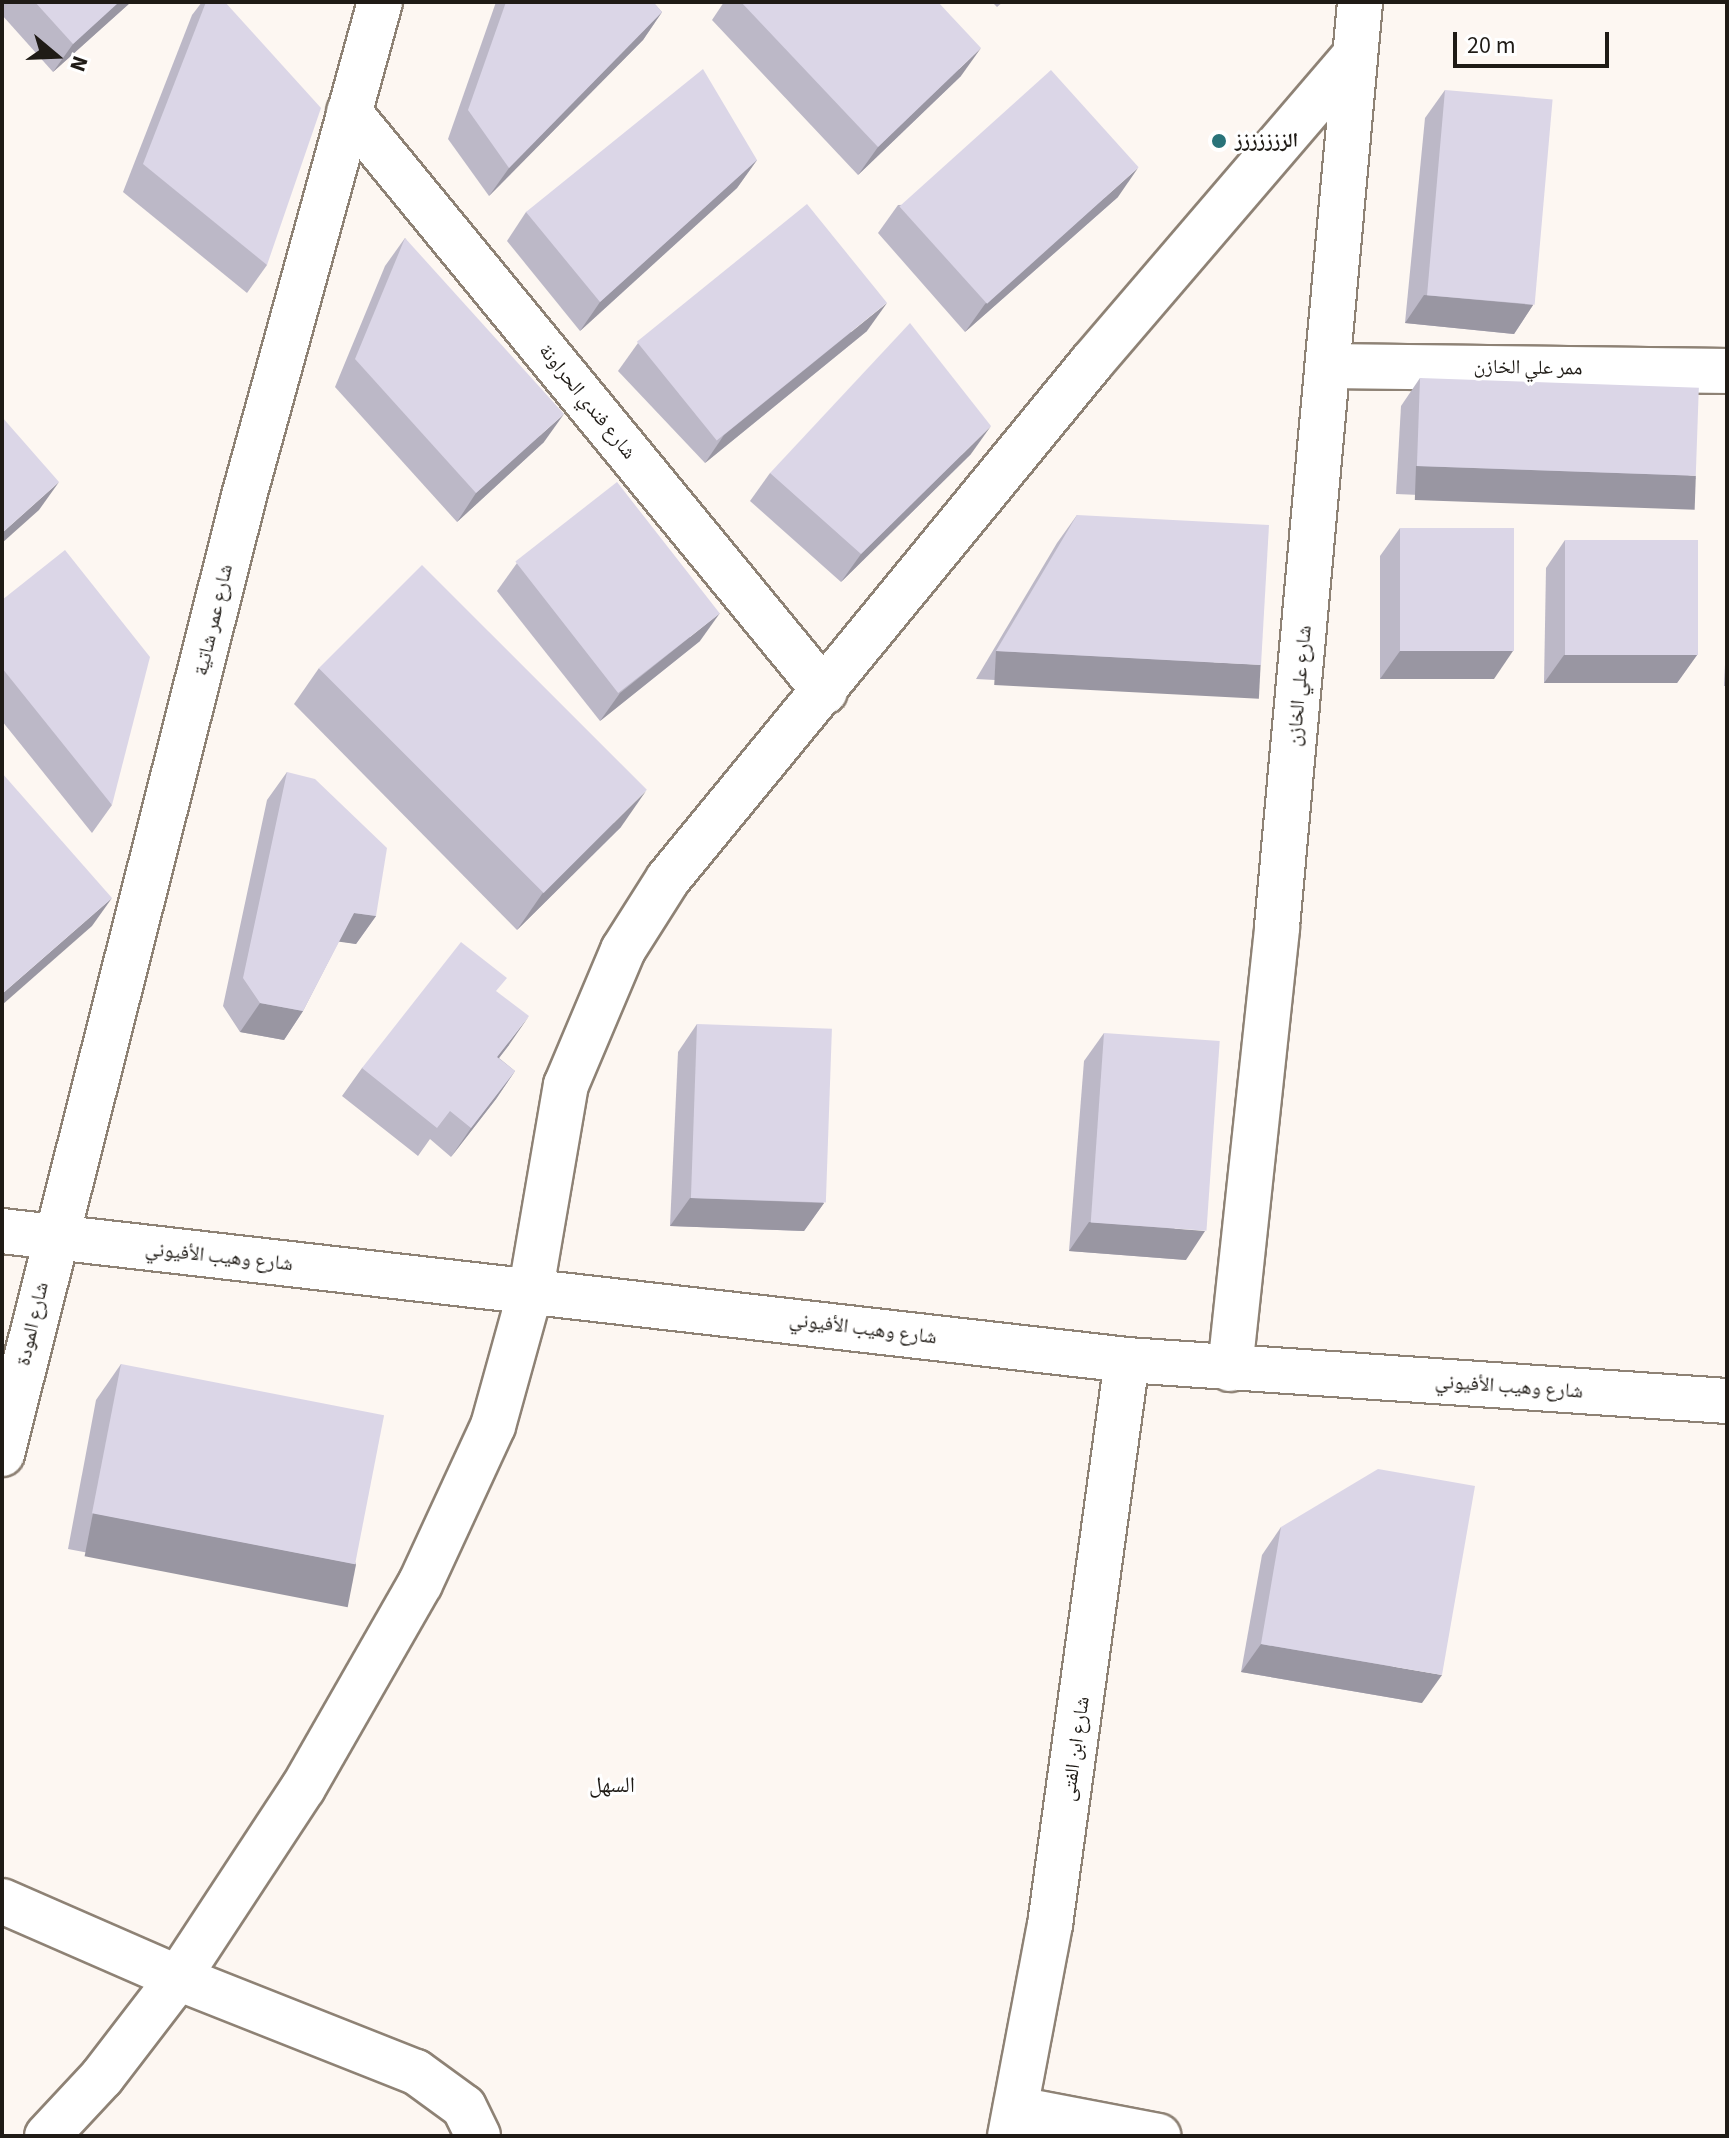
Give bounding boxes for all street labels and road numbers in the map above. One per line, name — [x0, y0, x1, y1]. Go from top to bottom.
street label: شارع فندي الحراونة — [533, 340, 641, 464]
street label: ممر علي الخازن — [1473, 355, 1583, 381]
street label: شارع عمر شاتية — [190, 562, 238, 678]
street label: شارع علي الخازن — [1283, 624, 1317, 748]
street label: شارع وهيب الأفيوني — [144, 1237, 294, 1277]
street label: شارع المودة — [12, 1280, 54, 1368]
street label: شارع وهيب الأفيوني — [788, 1308, 938, 1350]
street label: شارع وهيب الأفيوني — [1434, 1370, 1584, 1404]
street label: شارع ابن الفتى — [1057, 1695, 1095, 1803]

